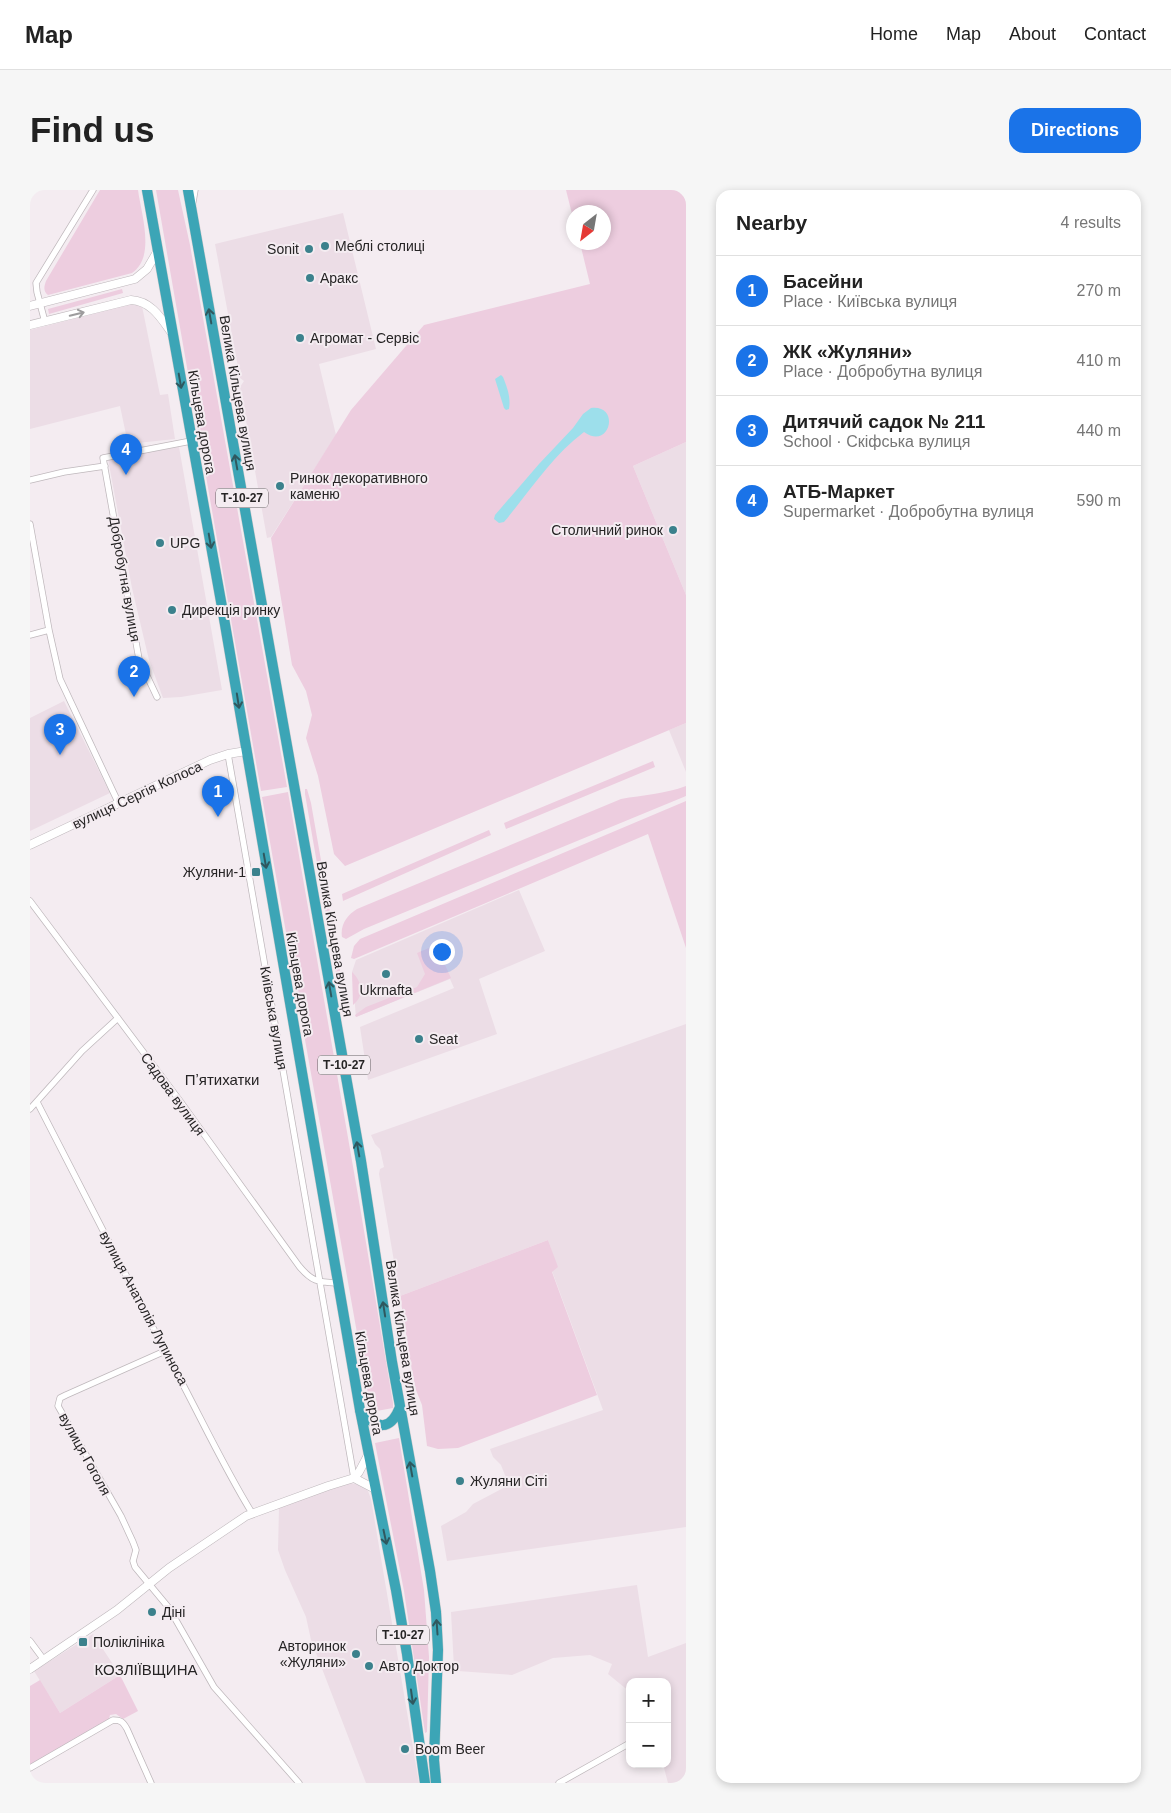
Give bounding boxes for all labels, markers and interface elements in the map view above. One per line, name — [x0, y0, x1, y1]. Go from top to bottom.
text: Map — [25, 21, 73, 48]
text: Home — [870, 24, 918, 44]
text: Map — [946, 24, 981, 44]
text: About — [1009, 24, 1056, 44]
text: Contact — [1084, 24, 1146, 44]
button: Directions — [1009, 108, 1141, 153]
text: Find us — [30, 110, 154, 149]
north arrow — [566, 205, 611, 250]
text: Nearby — [736, 211, 807, 234]
text: 4 results — [1061, 214, 1121, 231]
place label: Меблі столиці — [335, 238, 425, 254]
marker: Меблі столиці — [319, 240, 331, 252]
place label: Sonit — [267, 241, 299, 257]
marker: Sonit — [303, 243, 315, 255]
place label: Аракс — [320, 270, 358, 286]
text: Басейни — [783, 271, 863, 292]
marker: Аракс — [304, 272, 316, 284]
text: 1 — [748, 282, 756, 299]
text: 270 m — [1077, 282, 1121, 299]
text: Place · Київська вулиця — [783, 293, 957, 310]
one-way arrow — [205, 308, 215, 324]
one-way arrow — [69, 309, 85, 318]
street label: Велика Кільцева вулиця — [216, 314, 260, 472]
place label: Агромат - Сервіс — [310, 330, 419, 346]
marker: Агромат - Сервіс — [294, 332, 306, 344]
text: ЖК «Жуляни» — [783, 341, 912, 362]
text: 2 — [748, 352, 756, 369]
text: 410 m — [1077, 352, 1121, 369]
text: Place · Добробутна вулиця — [783, 363, 982, 380]
street label: Кільцева дорога — [185, 369, 219, 476]
one-way arrow — [176, 373, 186, 389]
text: Дитячий садок № 211 — [783, 411, 985, 432]
text: 3 — [748, 422, 756, 439]
text: 440 m — [1077, 422, 1121, 439]
text: School · Скіфська вулиця — [783, 433, 970, 450]
pin: 4 — [110, 434, 142, 475]
one-way arrow — [231, 455, 241, 471]
place label: Ринок декоративного каменю — [290, 470, 428, 502]
marker: Ринок декоративного каменю — [274, 480, 286, 492]
text: АТБ-Маркет — [783, 481, 895, 502]
road number: Т-10-27 — [216, 488, 268, 508]
text: 4 — [748, 492, 756, 509]
text: 590 m — [1077, 492, 1121, 509]
text: Supermarket · Добробутна вулиця — [783, 503, 1034, 520]
street label: Добробутна вулиця — [106, 515, 144, 643]
place label: Столичний ринок — [551, 522, 664, 538]
marker: Столичний ринок — [667, 524, 679, 536]
one-way arrow — [205, 533, 215, 549]
place label: UPG — [170, 535, 200, 551]
marker: UPG — [154, 537, 166, 549]
place label: Дирекція ринку — [182, 602, 280, 618]
marker: Дирекція ринку — [166, 604, 178, 616]
pin: 2 — [118, 656, 150, 697]
one-way arrow — [233, 693, 243, 709]
pin: 3 — [44, 714, 76, 755]
street label: вулиця Сергія Колоса — [70, 758, 205, 832]
pin: 1 — [202, 776, 234, 817]
one-way arrow — [261, 853, 271, 869]
street label: Велика Кільцева вулиця — [313, 860, 357, 1018]
place label: Жуляни-1 — [183, 864, 246, 880]
marker: Жуляни-1 — [250, 866, 262, 878]
street label: Кільцева дорога — [283, 931, 317, 1038]
your location — [429, 939, 455, 965]
street label: Київська вулиця — [257, 965, 291, 1071]
marker: Ukrnafta — [380, 968, 392, 980]
one-way arrow — [325, 981, 335, 997]
place label: Ukrnafta — [360, 982, 413, 998]
place label: Seat — [429, 1031, 458, 1047]
marker: Seat — [413, 1033, 425, 1045]
street label: Садова вулиця — [138, 1049, 208, 1139]
road number: Т-10-27 — [318, 1056, 370, 1074]
district label: Пʼятихатки — [185, 1071, 259, 1088]
one-way arrow — [353, 1141, 363, 1157]
street label: вулиця Анатолія Лупиноса — [96, 1228, 192, 1388]
street label: Велика Кільцева вулиця — [383, 1259, 423, 1417]
one-way arrow — [379, 1301, 389, 1317]
street label: Кільцева дорога — [352, 1330, 386, 1437]
street label: вулиця Гоголя — [56, 1410, 114, 1498]
one-way arrow — [406, 1462, 416, 1478]
place label: Жуляни Сіті — [470, 1473, 547, 1489]
marker: Жуляни Сіті — [454, 1475, 466, 1487]
one-way arrow — [381, 1528, 390, 1544]
place label: Діні — [162, 1604, 185, 1620]
marker: Діні — [146, 1606, 158, 1618]
one-way arrow — [432, 1619, 442, 1635]
road number: Т-10-27 — [377, 1626, 429, 1644]
place label: Поліклініка — [93, 1634, 165, 1650]
marker: Поліклініка — [77, 1636, 89, 1648]
place label: Авторинок «Жуляни» — [278, 1638, 347, 1670]
marker: Авторинок «Жуляни» — [350, 1648, 362, 1660]
place label: Авто Доктор — [379, 1658, 459, 1674]
marker: Авто Доктор — [363, 1660, 375, 1672]
district label: КОЗЛІЇВЩИНА — [95, 1661, 198, 1678]
map controls — [626, 1678, 671, 1768]
button: + — [626, 1678, 671, 1723]
one-way arrow — [408, 1689, 418, 1705]
button: − — [626, 1723, 671, 1768]
place label: Boom Beer — [415, 1741, 485, 1757]
marker: Boom Beer — [399, 1743, 411, 1755]

